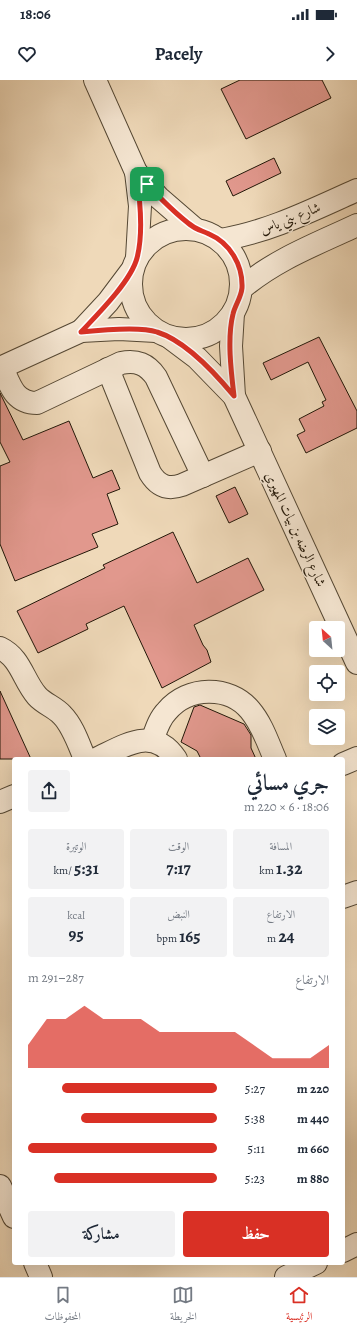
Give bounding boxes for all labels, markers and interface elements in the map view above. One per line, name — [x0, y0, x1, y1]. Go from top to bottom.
text: 18:06 — [20, 4, 51, 24]
text: Pacely — [155, 42, 202, 66]
icon: heart — [16, 43, 38, 65]
icon: forward — [319, 43, 341, 65]
pin — [130, 167, 164, 201]
icon: arrive — [136, 173, 158, 195]
street label: شارع بني ياس — [257, 198, 325, 242]
street label: شارع الرضه بن بيات المهيري — [259, 469, 331, 591]
north arrow — [309, 621, 345, 657]
map controls — [309, 621, 345, 745]
button: locate — [309, 665, 345, 701]
button: layers — [309, 709, 345, 745]
text: جري مسائي — [247, 768, 329, 798]
button: share — [28, 770, 70, 812]
text: 18:06 · 6 × 220 m — [244, 798, 329, 815]
text: الوتيرة — [66, 839, 86, 854]
text: الوقت — [168, 839, 189, 854]
text: المسافة — [270, 839, 292, 854]
text: 5:31 — [74, 857, 99, 880]
text: 7:17 — [166, 857, 191, 880]
text: 1.32 — [276, 857, 302, 880]
text: /km — [54, 863, 74, 878]
text: km — [259, 863, 276, 878]
text: النبض — [167, 907, 190, 922]
text: الارتفاع — [267, 907, 295, 922]
text: kcal — [67, 908, 85, 923]
text: 95 — [69, 923, 84, 946]
text: 165 — [179, 925, 201, 948]
text: 24 — [278, 925, 295, 948]
text: bpm — [156, 931, 179, 946]
text: m — [267, 931, 278, 946]
text: 287–291 m — [28, 969, 84, 986]
text: الارتفاع — [295, 971, 329, 988]
text: 5:27 — [245, 1080, 265, 1097]
text: 220 m — [297, 1080, 329, 1097]
text: 5:38 — [245, 1110, 265, 1127]
text: 440 m — [297, 1110, 329, 1127]
text: 5:11 — [247, 1140, 265, 1157]
text: 660 m — [297, 1140, 329, 1157]
text: 5:23 — [245, 1170, 265, 1187]
text: 880 m — [297, 1170, 329, 1187]
button: مشاركة — [28, 1211, 175, 1257]
button: حفظ — [183, 1211, 329, 1257]
tab: المحفوظات — [45, 1284, 81, 1327]
tab: الخريطة — [170, 1284, 197, 1327]
tab: الرئيسية — [286, 1284, 312, 1327]

